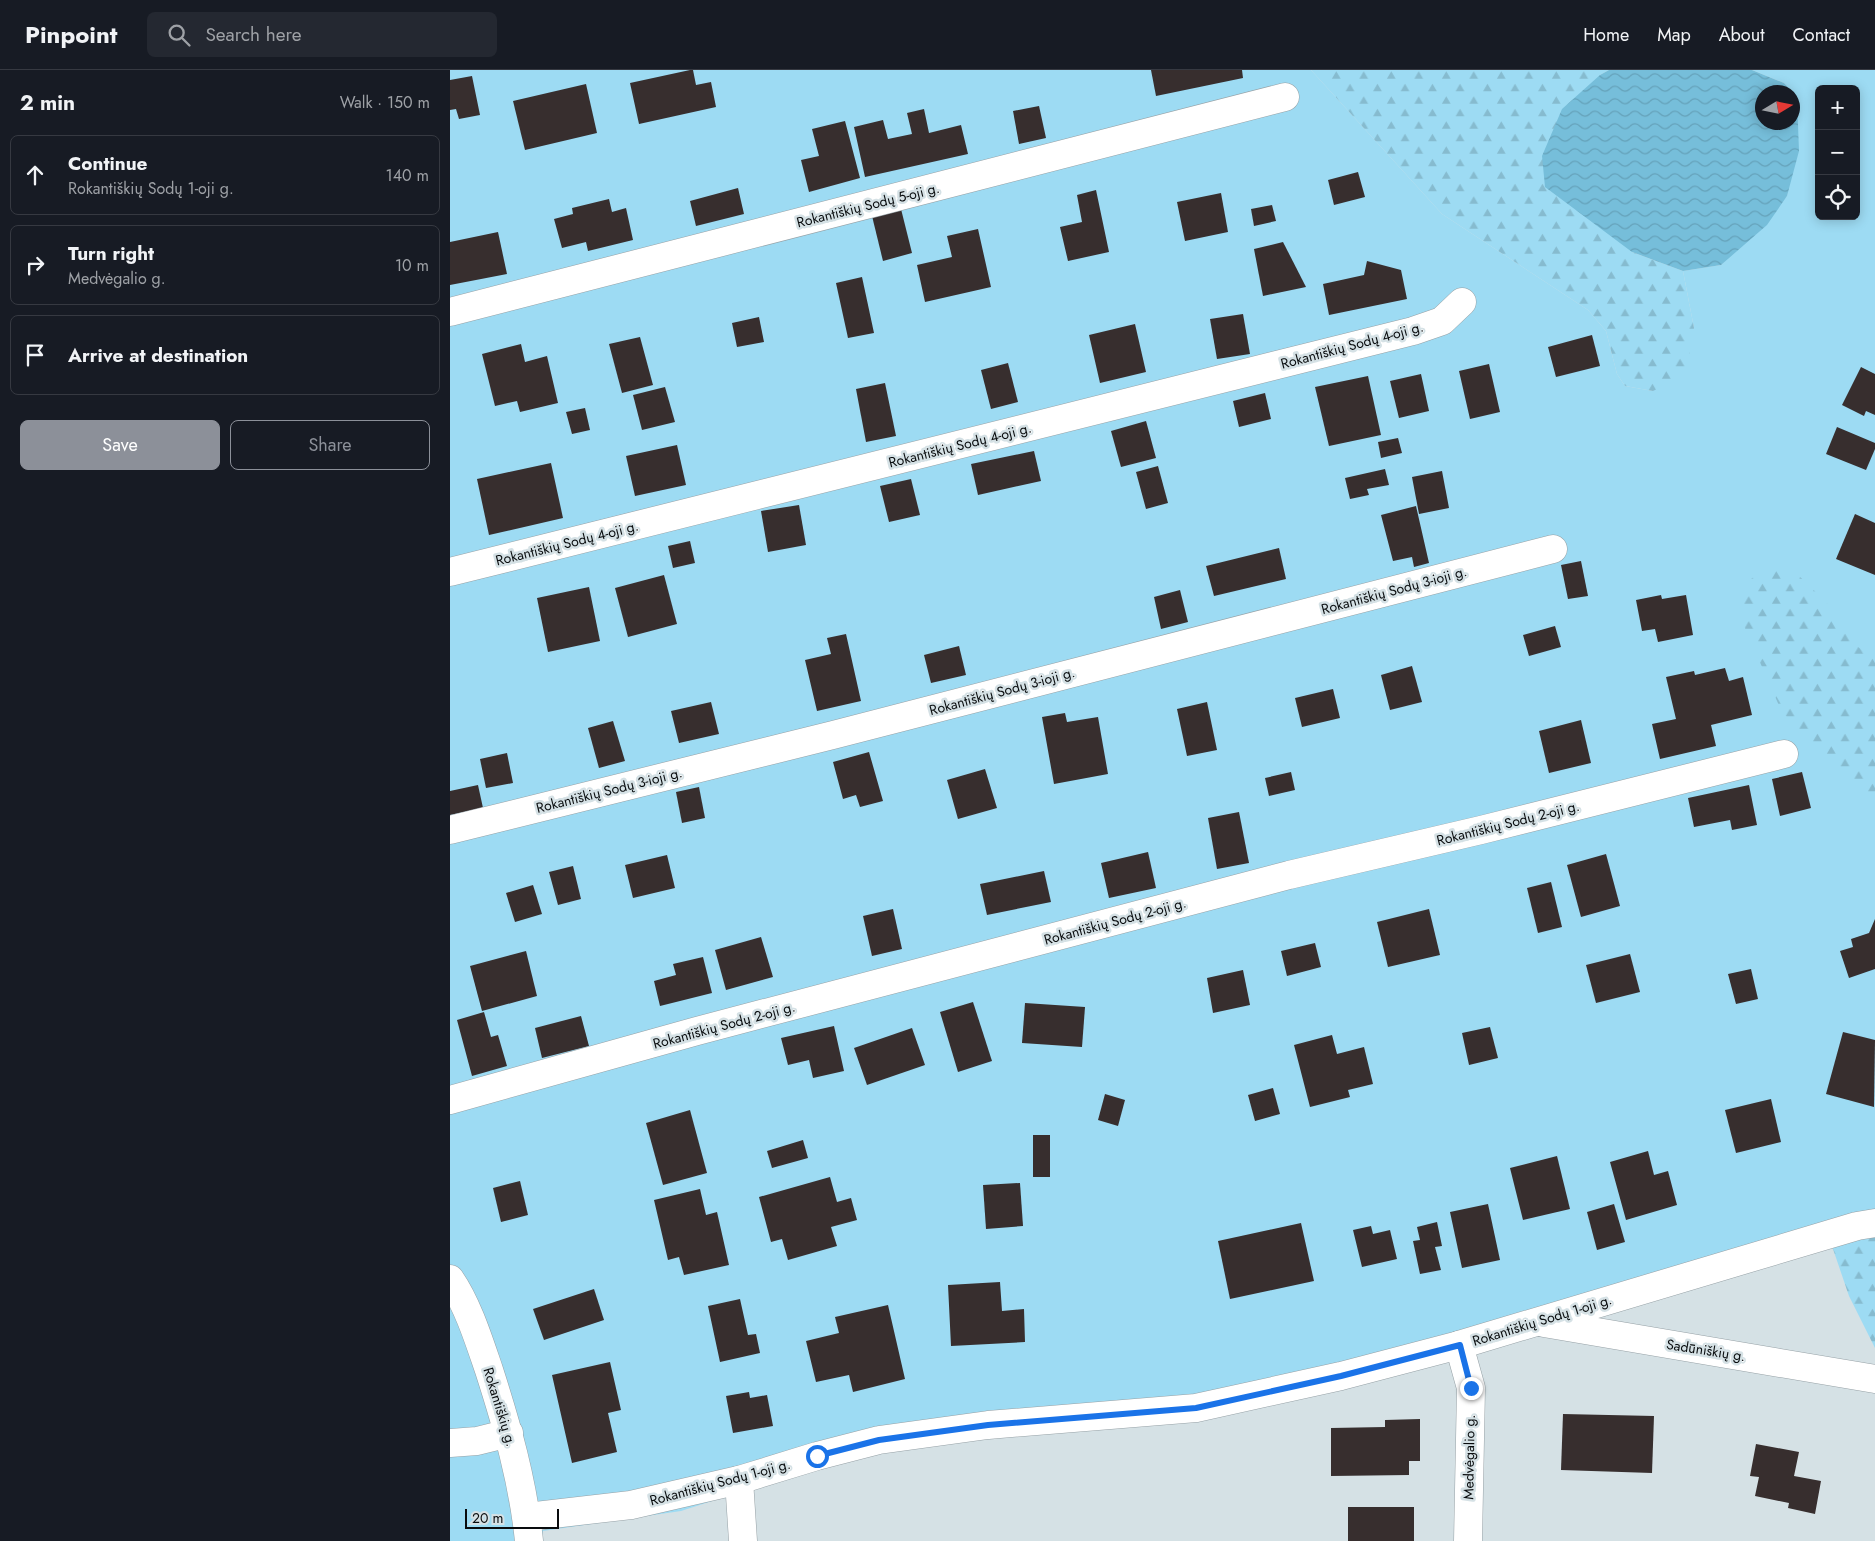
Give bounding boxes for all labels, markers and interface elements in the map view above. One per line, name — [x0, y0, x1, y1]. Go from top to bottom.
search box — [147, 12, 497, 57]
text: Pinpoint — [25, 17, 117, 52]
icon: search — [165, 21, 193, 49]
text: Search here — [205, 21, 302, 48]
text: Home — [1583, 22, 1629, 48]
text: Map — [1657, 22, 1691, 48]
text: About — [1719, 22, 1764, 48]
text: Contact — [1792, 22, 1850, 48]
north arrow — [1755, 85, 1800, 130]
map controls — [1815, 85, 1860, 220]
button: + — [1815, 85, 1860, 130]
text: 2 min — [20, 88, 75, 118]
text: Walk · 150 m — [340, 91, 430, 114]
button: − — [1815, 130, 1860, 175]
text: Continue — [68, 150, 147, 177]
icon: ahead — [21, 161, 49, 189]
text: 140 m — [386, 164, 429, 187]
button: locate — [1815, 175, 1860, 220]
text: Rokantiškių Sodų 1-oji g. — [68, 177, 234, 200]
street label: Rokantiškių Sodų 5-oji g. — [794, 178, 942, 232]
text: Turn right — [68, 240, 154, 267]
icon: right — [21, 251, 49, 279]
text: 10 m — [395, 254, 429, 277]
text: Medvėgalio g. — [68, 267, 165, 290]
street label: Rokantiškių Sodų 4-oji g. — [1278, 316, 1426, 374]
icon: arrive — [21, 341, 49, 369]
text: Arrive at destination — [68, 342, 248, 369]
street label: Rokantiškių Sodų 4-oji g. — [886, 418, 1034, 472]
button: Save — [20, 420, 220, 470]
button: Share — [230, 420, 430, 470]
street label: Rokantiškių Sodų 4-oji g. — [493, 516, 641, 570]
street label: Rokantiškių Sodų 3-ioji g. — [1319, 561, 1469, 619]
street label: Rokantiškių Sodų 3-ioji g. — [927, 662, 1077, 720]
street label: Rokantiškių Sodų 3-ioji g. — [534, 762, 684, 818]
street label: Rokantiškių Sodų 2-oji g. — [1434, 796, 1582, 850]
street label: Rokantiškių Sodų 2-oji g. — [1042, 892, 1188, 950]
street label: Rokantiškių Sodų 2-oji g. — [651, 996, 797, 1054]
street label: Rokantiškių Sodų 1-oji g. — [1470, 1289, 1614, 1351]
street label: Sadūniškių g. — [1665, 1334, 1747, 1366]
street label: Rokantiškių g. — [478, 1365, 522, 1449]
route end — [1460, 1377, 1483, 1400]
street label: Medvėgalio g. — [1458, 1414, 1480, 1500]
route start — [806, 1445, 829, 1468]
street label: Rokantiškių Sodų 1-oji g. — [647, 1454, 793, 1510]
scale bar — [465, 1506, 559, 1529]
text: 20 m — [472, 1508, 504, 1528]

